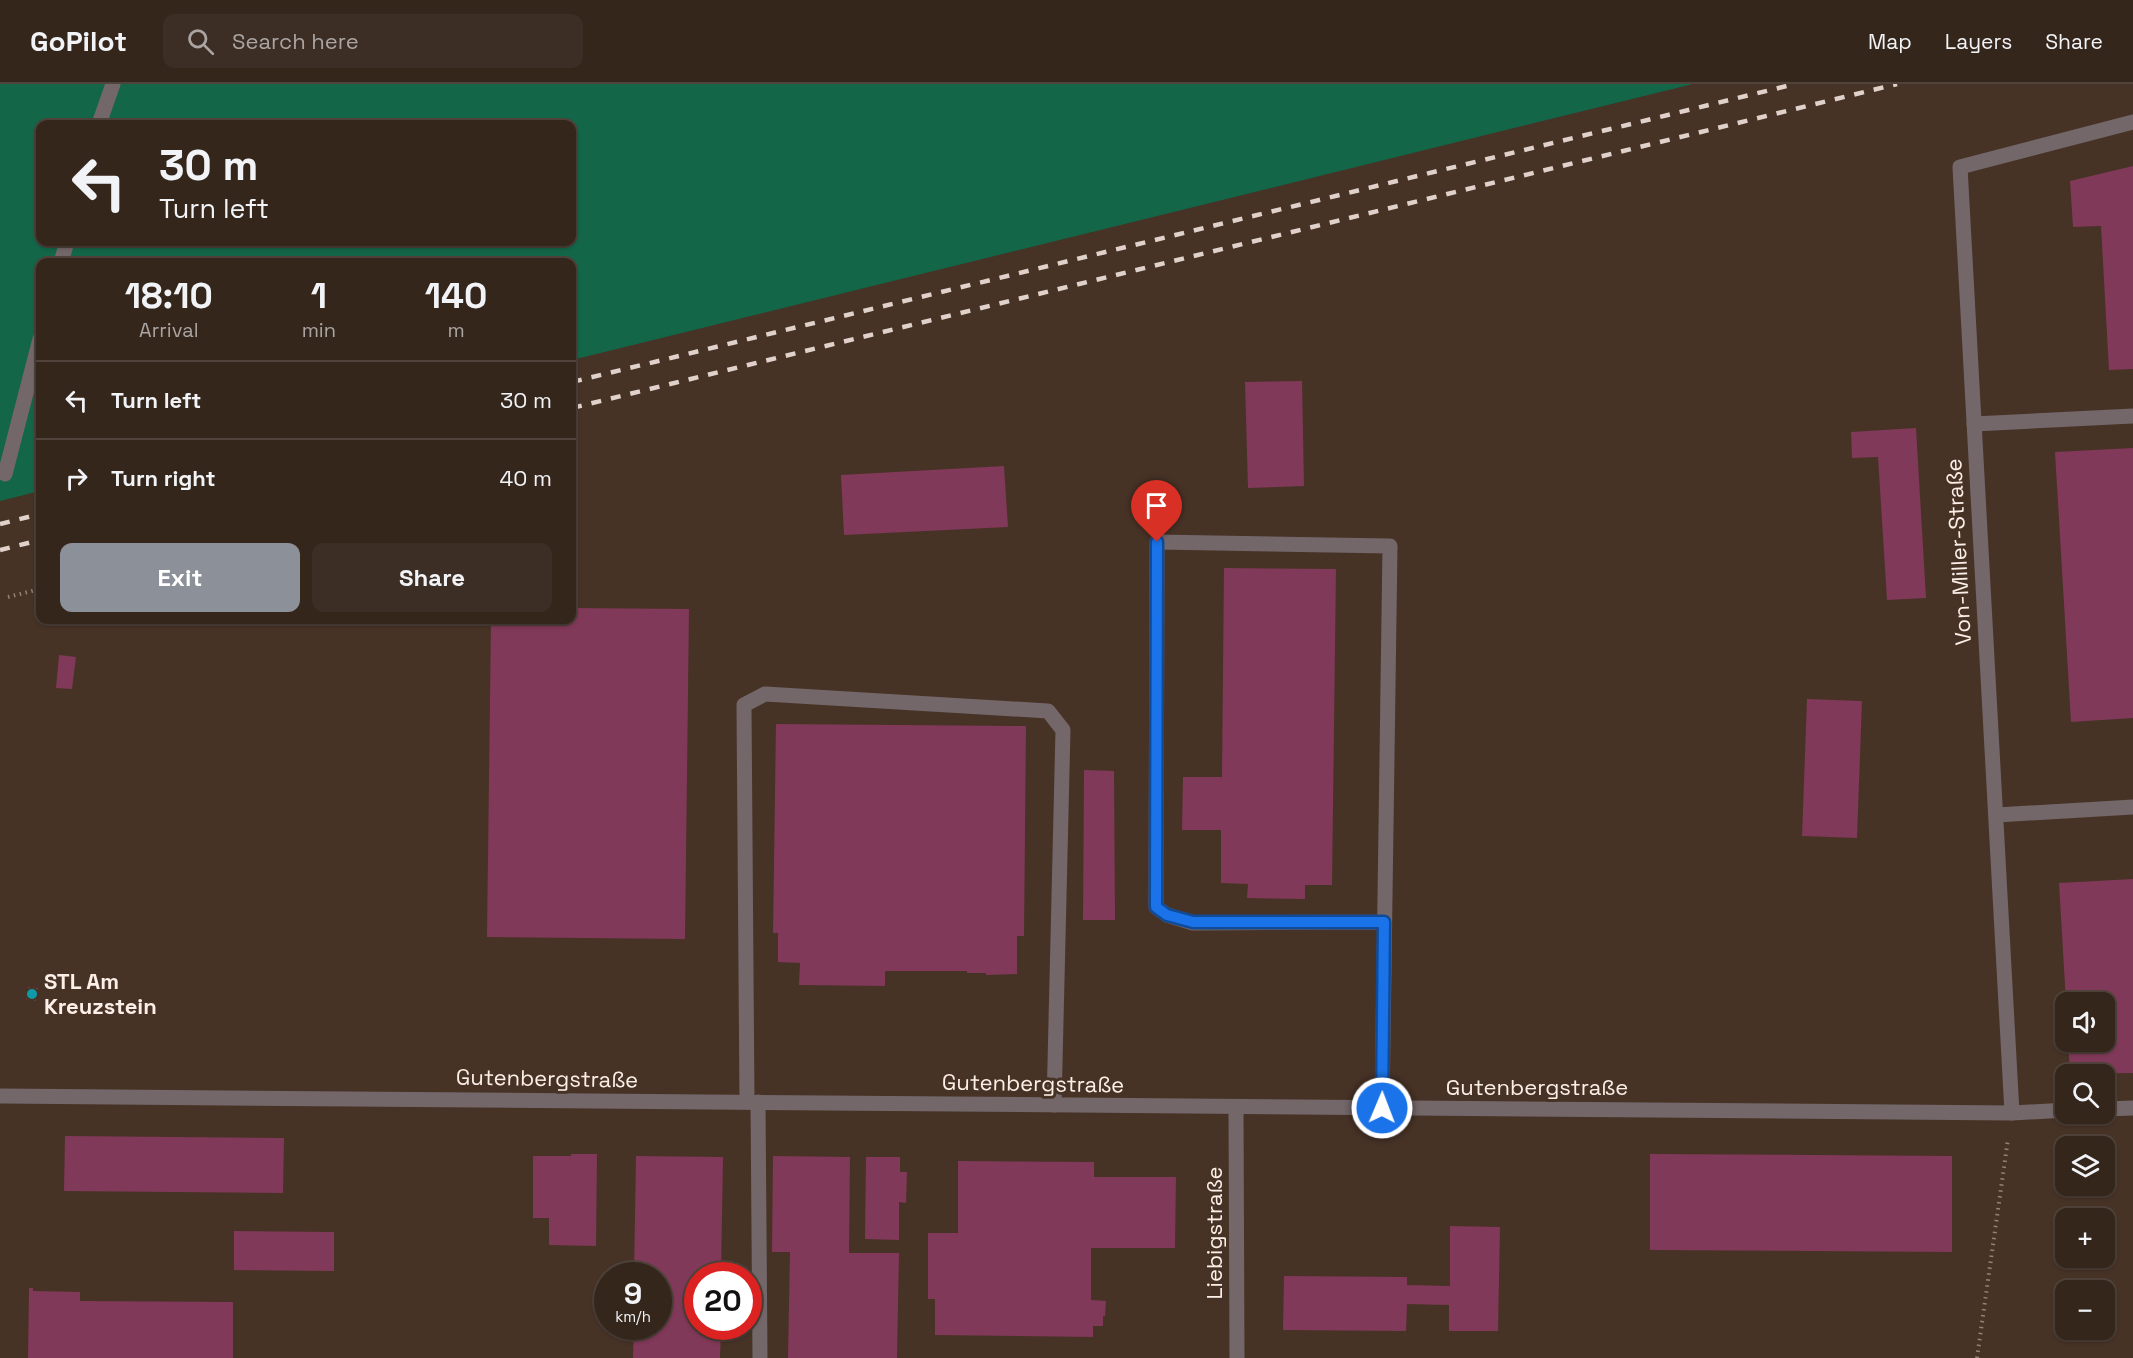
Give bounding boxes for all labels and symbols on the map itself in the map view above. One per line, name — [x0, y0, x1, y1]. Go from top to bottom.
street label: Von-Miller-Straße — [1939, 458, 1977, 646]
pin — [1131, 480, 1182, 542]
place label: STL Am Kreuzstein — [44, 967, 157, 1020]
marker: STL Am Kreuzstein — [25, 987, 39, 1001]
street label: Gutenbergstraße — [456, 1062, 638, 1094]
street label: Gutenbergstraße — [942, 1067, 1124, 1099]
street label: Gutenbergstraße — [1446, 1073, 1628, 1101]
position arrow — [1350, 1076, 1414, 1140]
street label: Liebigstraße — [1200, 1167, 1228, 1299]
speed limit sign: 20 — [684, 1262, 762, 1340]

